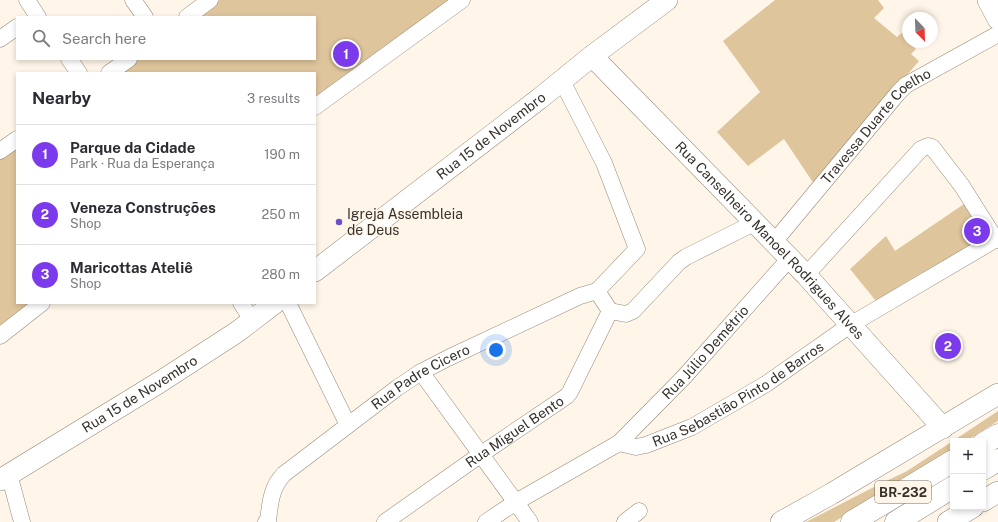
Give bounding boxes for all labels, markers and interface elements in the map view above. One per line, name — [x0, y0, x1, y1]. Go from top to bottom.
north arrow — [902, 12, 938, 48]
search box — [16, 16, 316, 60]
icon: search — [30, 27, 52, 49]
text: Search here — [62, 30, 146, 47]
pin: 1 — [333, 39, 359, 69]
street label: Travessa Duarte Coelho — [818, 65, 933, 187]
text: Nearby — [32, 88, 91, 108]
street label: Rua 15 de Novembro — [433, 89, 549, 183]
text: 3 results — [247, 91, 300, 106]
street label: Rua Canselheiro Manoel Rodrigues Alves — [672, 138, 867, 342]
text: Parque da Cidade — [70, 139, 195, 156]
text: 1 — [42, 147, 48, 162]
text: 190 m — [264, 147, 300, 162]
text: Park · Rua da Esperança — [70, 156, 215, 171]
text: Veneza Construções — [70, 199, 216, 216]
place label: Igreja Assembleia de Deus — [347, 206, 463, 238]
text: 2 — [41, 207, 49, 222]
text: 250 m — [262, 207, 300, 222]
text: Shop — [70, 216, 101, 231]
pin: 3 — [964, 216, 990, 246]
marker: Igreja Assembleia de Deus — [334, 217, 344, 227]
text: Maricottas Ateliê — [70, 259, 193, 276]
text: 3 — [41, 267, 49, 282]
text: 280 m — [262, 267, 300, 282]
text: Shop — [70, 276, 101, 291]
street label: Rua Júlio Demétrio — [659, 302, 752, 402]
pin: 2 — [935, 331, 961, 361]
street label: Rua Sebastião Pinto de Barros — [650, 338, 827, 450]
your location — [486, 340, 506, 360]
street label: Rua Padre Cicero — [368, 341, 472, 413]
street label: Rua 15 de Novembro — [79, 352, 200, 436]
street label: Rua Miguel Bento — [462, 393, 567, 471]
map controls — [950, 438, 986, 510]
button: + — [950, 438, 986, 474]
button: − — [950, 474, 986, 510]
road number: BR-232 — [875, 481, 931, 503]

